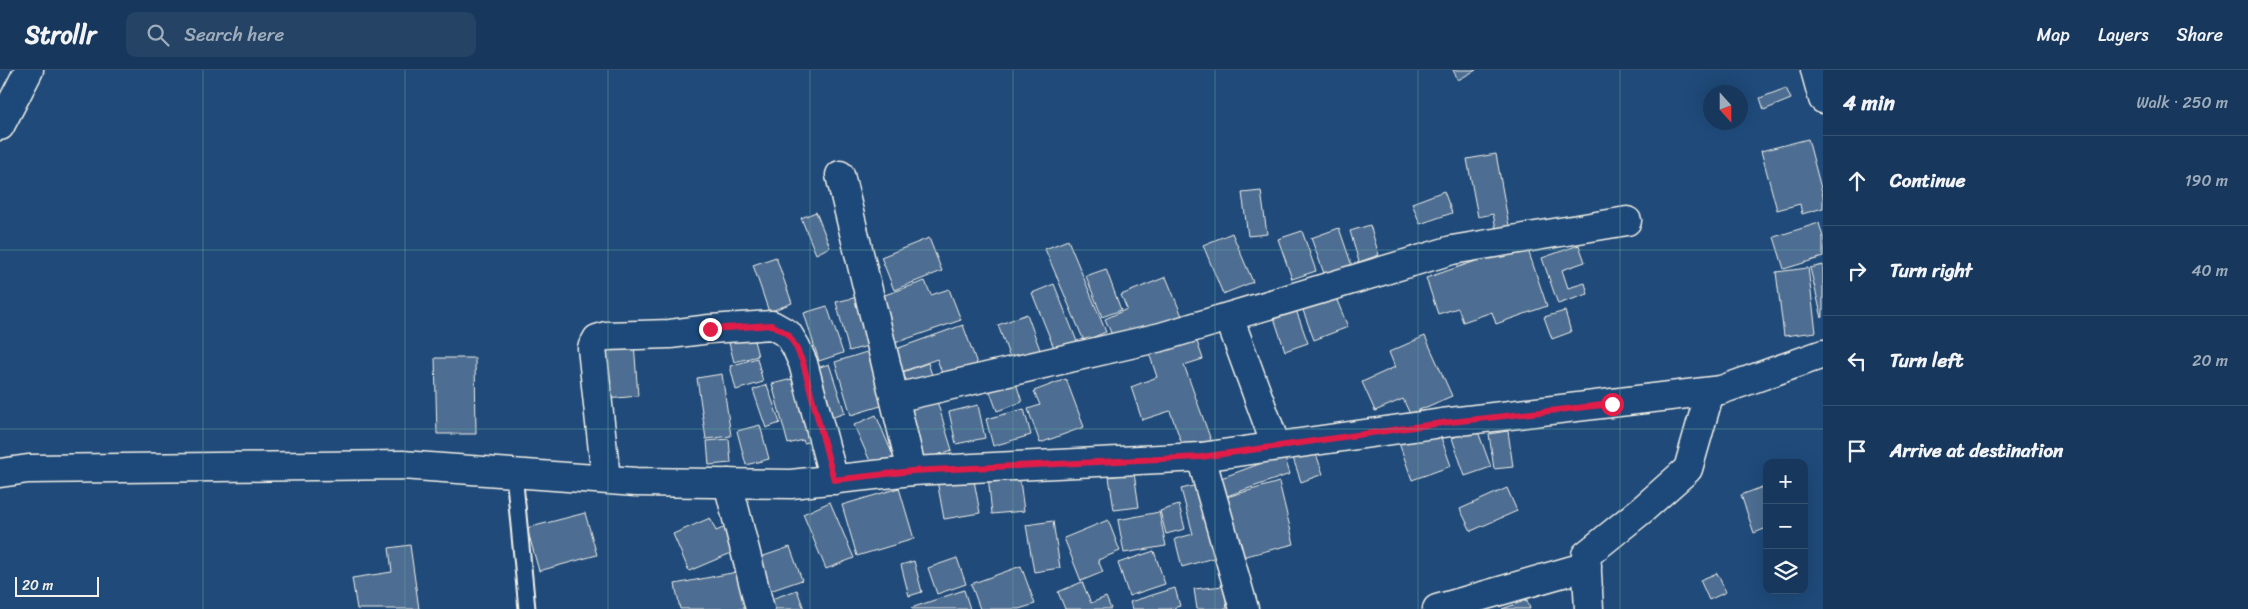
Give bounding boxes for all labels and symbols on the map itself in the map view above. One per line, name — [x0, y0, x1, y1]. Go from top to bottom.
north arrow — [1703, 85, 1748, 130]
route end — [699, 318, 722, 341]
route start — [1601, 393, 1624, 416]
scale bar — [15, 574, 99, 597]

